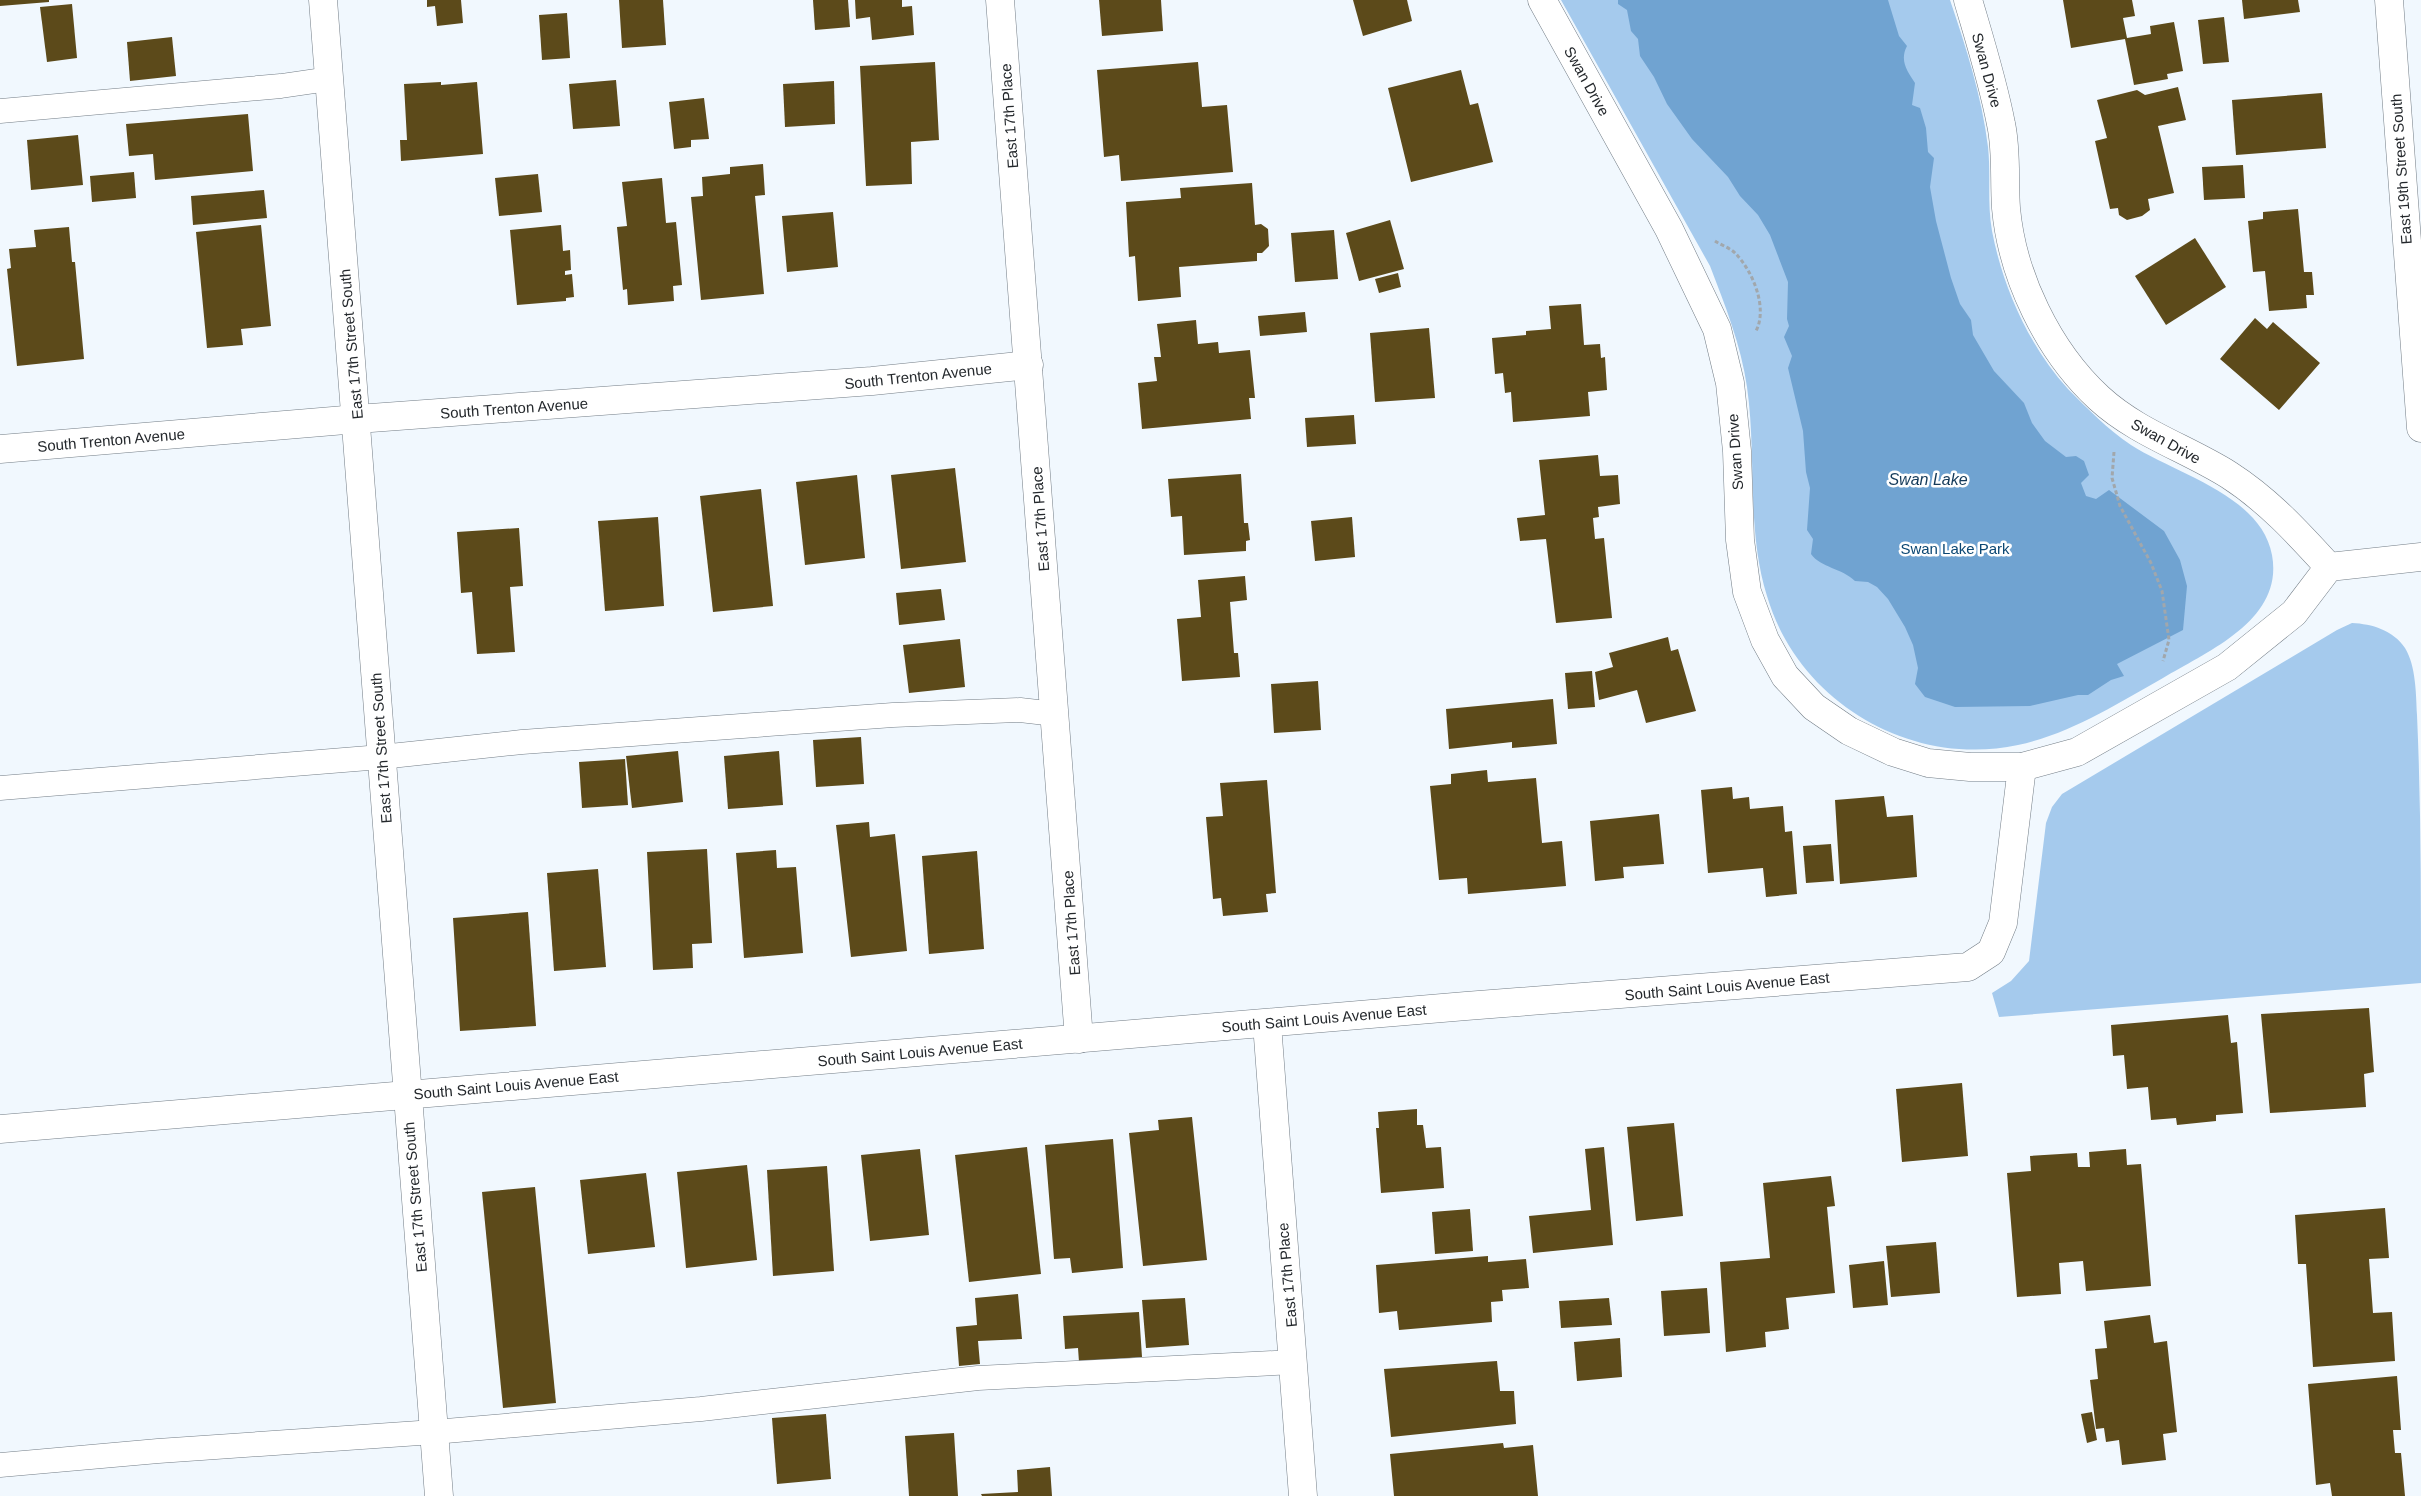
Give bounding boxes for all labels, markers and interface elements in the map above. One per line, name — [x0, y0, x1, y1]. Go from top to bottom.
street label: Swan Drive — [1969, 31, 2005, 109]
street label: Swan Drive — [1561, 43, 1613, 119]
street label: East 17th Place — [997, 63, 1021, 169]
street label: East 19th Street South — [2387, 93, 2415, 245]
street label: East 17th Street South — [336, 268, 366, 420]
street label: South Trenton Avenue — [843, 360, 993, 392]
street label: South Trenton Avenue — [439, 394, 589, 422]
street label: Swan Drive — [1724, 413, 1746, 491]
street label: Swan Drive — [2128, 415, 2204, 467]
street label: South Trenton Avenue — [36, 425, 186, 455]
street label: East 17th Place — [1028, 466, 1052, 572]
water label: Swan Lake — [1888, 471, 1968, 488]
park label: Swan Lake Park — [1900, 540, 2010, 557]
street label: East 17th Street South — [367, 672, 395, 824]
street label: East 17th Place — [1059, 870, 1083, 976]
street label: South Saint Louis Avenue East — [1624, 968, 1831, 1003]
street label: South Saint Louis Avenue East — [1221, 1000, 1428, 1035]
street label: South Saint Louis Avenue East — [817, 1034, 1024, 1069]
street label: South Saint Louis Avenue East — [413, 1067, 620, 1102]
street label: East 17th Street South — [400, 1121, 430, 1273]
street label: East 17th Place — [1274, 1222, 1300, 1328]

